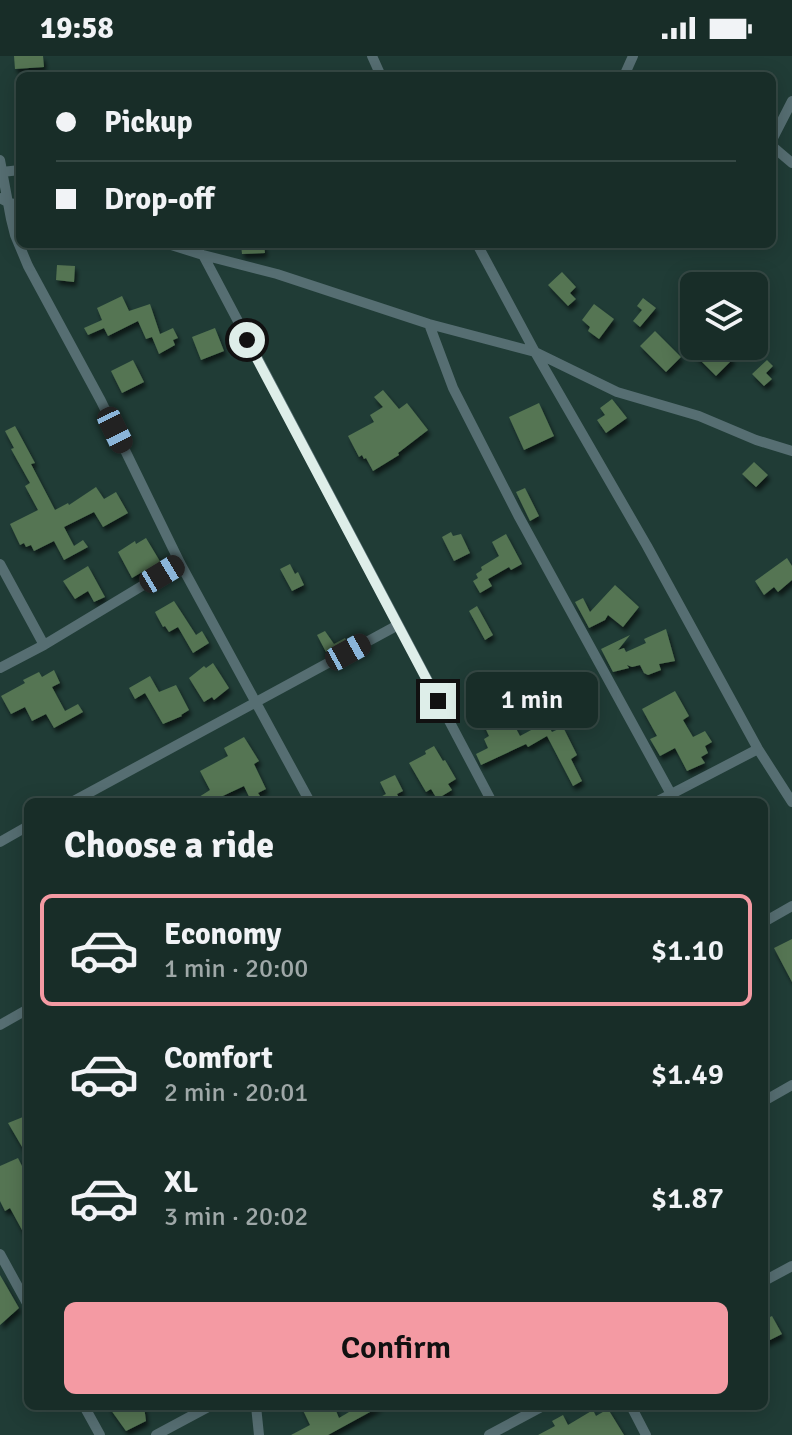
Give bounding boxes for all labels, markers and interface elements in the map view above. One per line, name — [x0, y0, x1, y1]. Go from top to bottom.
text: 19:58 — [40, 10, 114, 47]
text: Pickup — [104, 104, 193, 141]
text: Drop-off — [104, 181, 214, 218]
map controls — [680, 272, 768, 360]
button: layers — [680, 272, 768, 360]
route start — [229, 322, 265, 358]
car — [94, 403, 136, 457]
car — [135, 551, 189, 597]
car — [321, 630, 375, 674]
callout: 1 min — [466, 673, 598, 729]
route end — [420, 683, 456, 719]
text: 1 min — [501, 684, 563, 716]
text: Choose a ride — [64, 823, 274, 868]
icon: car — [68, 914, 140, 986]
text: Economy — [164, 916, 281, 953]
text: $1.10 — [651, 932, 724, 969]
text: 1 min · 20:00 — [164, 953, 308, 985]
icon: car — [68, 1038, 140, 1110]
text: Comfort — [164, 1040, 273, 1077]
text: $1.49 — [651, 1056, 724, 1093]
text: 2 min · 20:01 — [164, 1077, 308, 1109]
icon: car — [68, 1162, 140, 1234]
text: XL — [164, 1164, 198, 1201]
text: $1.87 — [651, 1180, 724, 1217]
text: 3 min · 20:02 — [164, 1201, 308, 1233]
button: Confirm — [64, 1302, 728, 1394]

